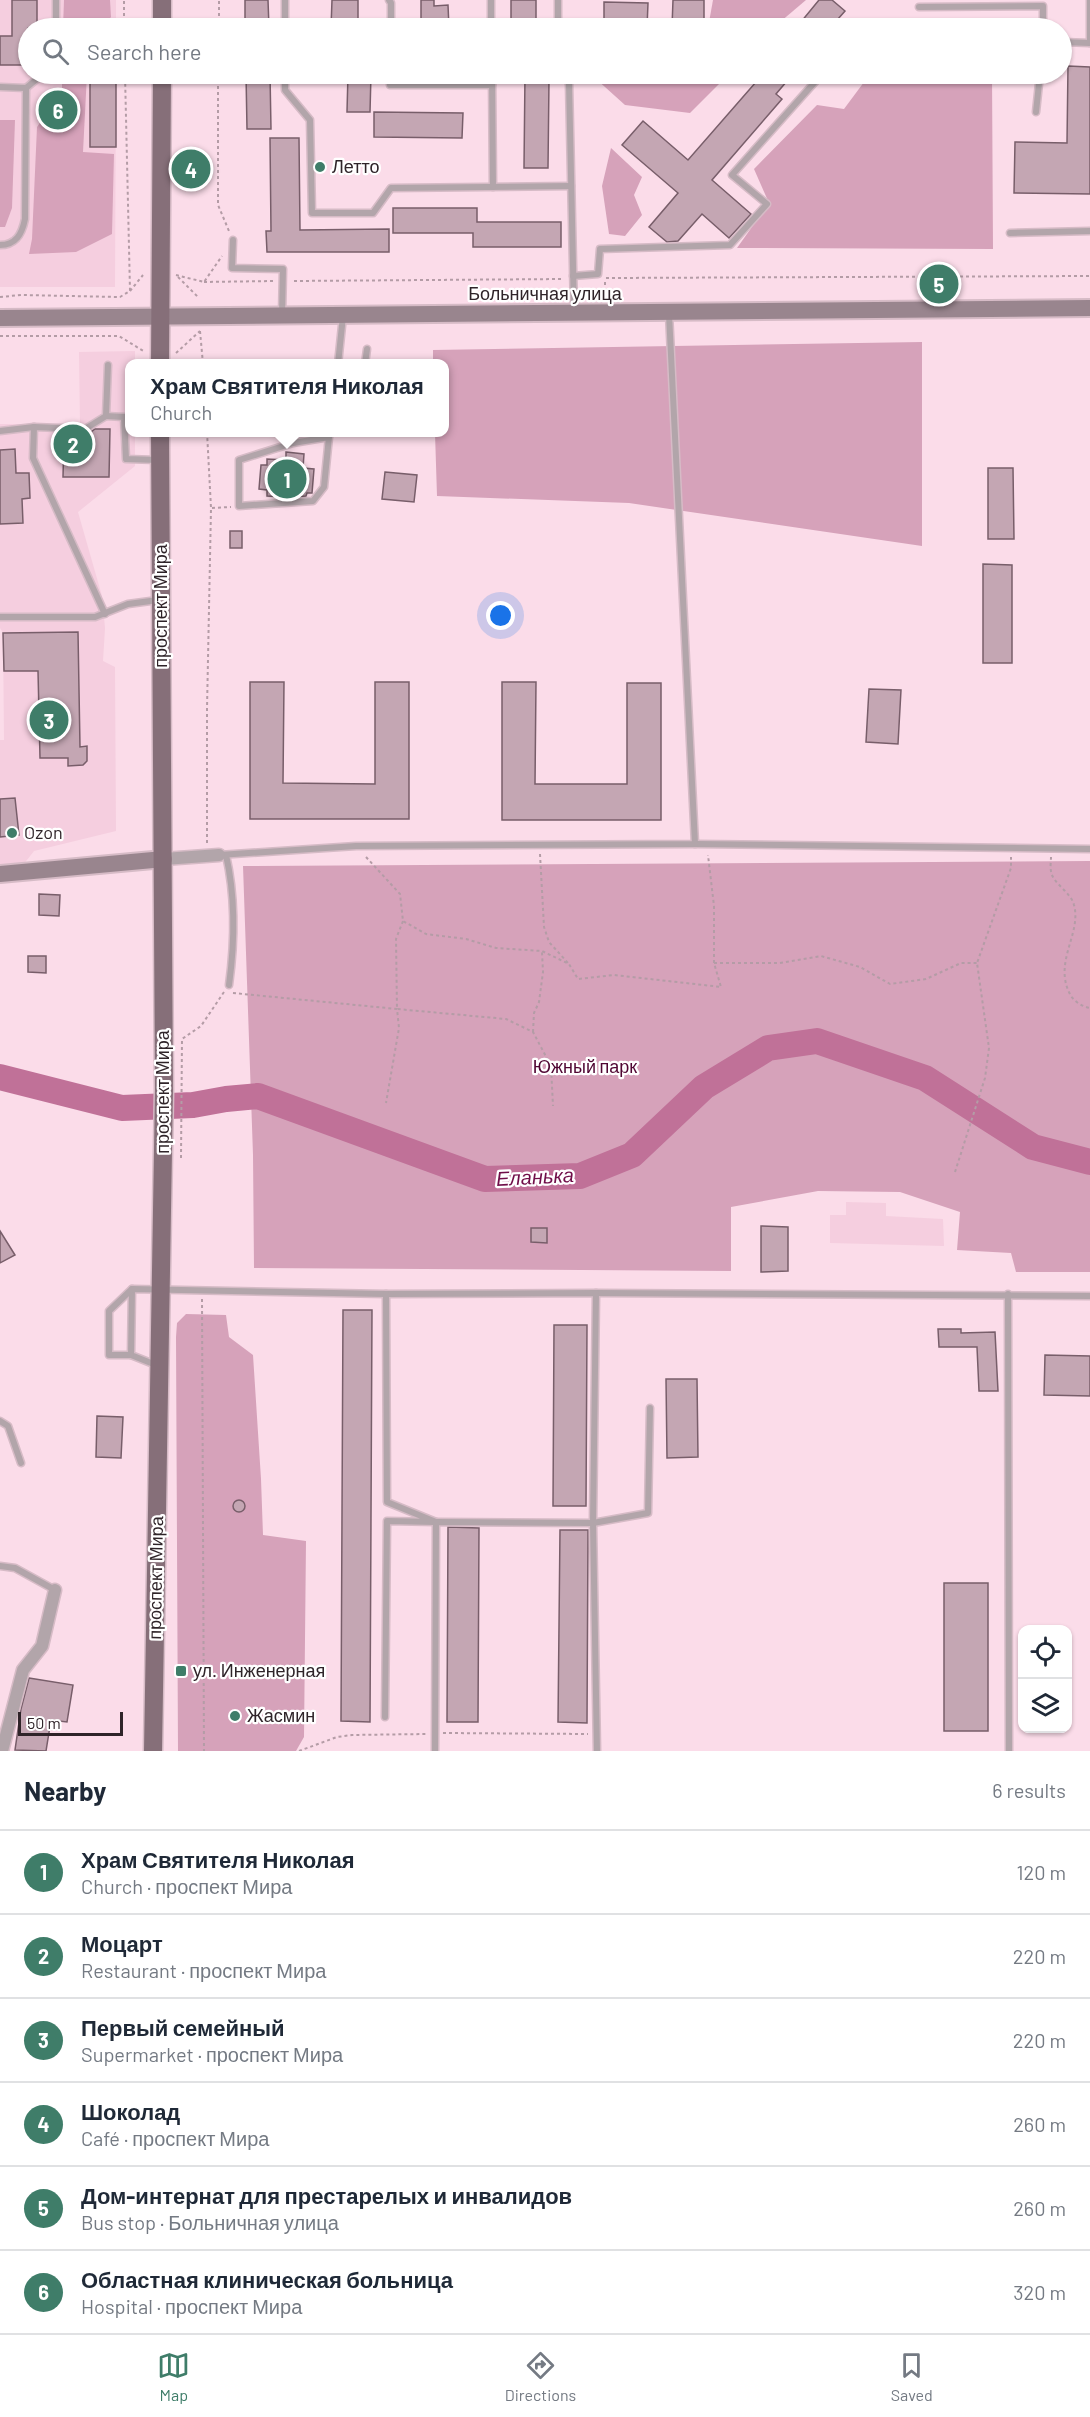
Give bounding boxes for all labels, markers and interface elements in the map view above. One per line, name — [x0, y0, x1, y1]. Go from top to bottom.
search box — [18, 18, 1072, 84]
icon: search — [39, 35, 72, 68]
text: Search here — [87, 38, 201, 64]
pin: 6 — [38, 88, 78, 132]
pin: 4 — [172, 146, 210, 192]
place label: Летто — [332, 155, 380, 177]
marker: Летто — [313, 160, 327, 174]
pin: 5 — [920, 262, 958, 306]
street label: Больничная улица — [468, 282, 623, 304]
popup — [125, 359, 449, 437]
text: Храм Святителя Николая — [150, 372, 424, 398]
text: Church — [150, 400, 212, 424]
pin: 2 — [54, 422, 92, 466]
pin: 1 — [268, 456, 306, 502]
street label: проспект Мира — [149, 543, 171, 668]
your location — [486, 601, 515, 630]
pin: 3 — [29, 698, 68, 742]
place label: Ozon — [24, 821, 63, 843]
marker: Ozon — [5, 826, 19, 840]
street label: проспект Мира — [151, 1029, 173, 1154]
park label: Южный парк — [533, 1055, 637, 1077]
water label: Еланька — [495, 1162, 574, 1190]
street label: проспект Мира — [143, 1515, 167, 1640]
map controls — [1018, 1625, 1072, 1733]
button: locate — [1018, 1625, 1072, 1679]
place label: ул. Инженерная — [193, 1659, 325, 1681]
marker: ул. Инженерная — [174, 1664, 188, 1678]
button: layers — [1018, 1679, 1072, 1733]
place label: Жасмин — [247, 1704, 315, 1726]
scale bar — [18, 1709, 123, 1736]
marker: Жасмин — [228, 1709, 242, 1723]
text: 50 m — [27, 1713, 61, 1732]
text: Nearby — [24, 1775, 106, 1806]
text: 6 results — [992, 1778, 1066, 1802]
text: Храм Святителя Николая — [81, 1846, 355, 1872]
text: 1 — [40, 1860, 47, 1884]
text: 120 m — [1016, 1860, 1066, 1884]
text: Church · проспект Мира — [81, 1874, 292, 1898]
text: Моцарт — [81, 1930, 163, 1956]
text: 2 — [38, 1944, 49, 1968]
text: 220 m — [1013, 1944, 1066, 1968]
text: Restaurant · проспект Мира — [81, 1958, 326, 1982]
text: Первый семейный — [81, 2014, 285, 2040]
text: 3 — [38, 2028, 49, 2052]
text: 220 m — [1013, 2028, 1066, 2052]
text: Supermarket · проспект Мира — [81, 2042, 343, 2066]
text: Шоколад — [81, 2098, 180, 2124]
text: 4 — [37, 2112, 50, 2136]
text: 260 m — [1013, 2112, 1066, 2136]
text: Café · проспект Мира — [81, 2126, 269, 2150]
text: Дом-интернат для престарелых и инвалидов — [81, 2182, 572, 2208]
text: 5 — [38, 2196, 49, 2220]
text: 260 m — [1013, 2196, 1066, 2220]
text: Bus stop · Больничная улица — [81, 2210, 339, 2234]
text: Областная клиническая больница — [81, 2266, 453, 2292]
text: 6 — [38, 2280, 49, 2304]
text: 320 m — [1013, 2280, 1066, 2304]
text: Hospital · проспект Мира — [81, 2294, 302, 2318]
tab: Map — [157, 2349, 190, 2404]
tab: Directions — [505, 2349, 576, 2404]
tab: Saved — [891, 2349, 933, 2404]

